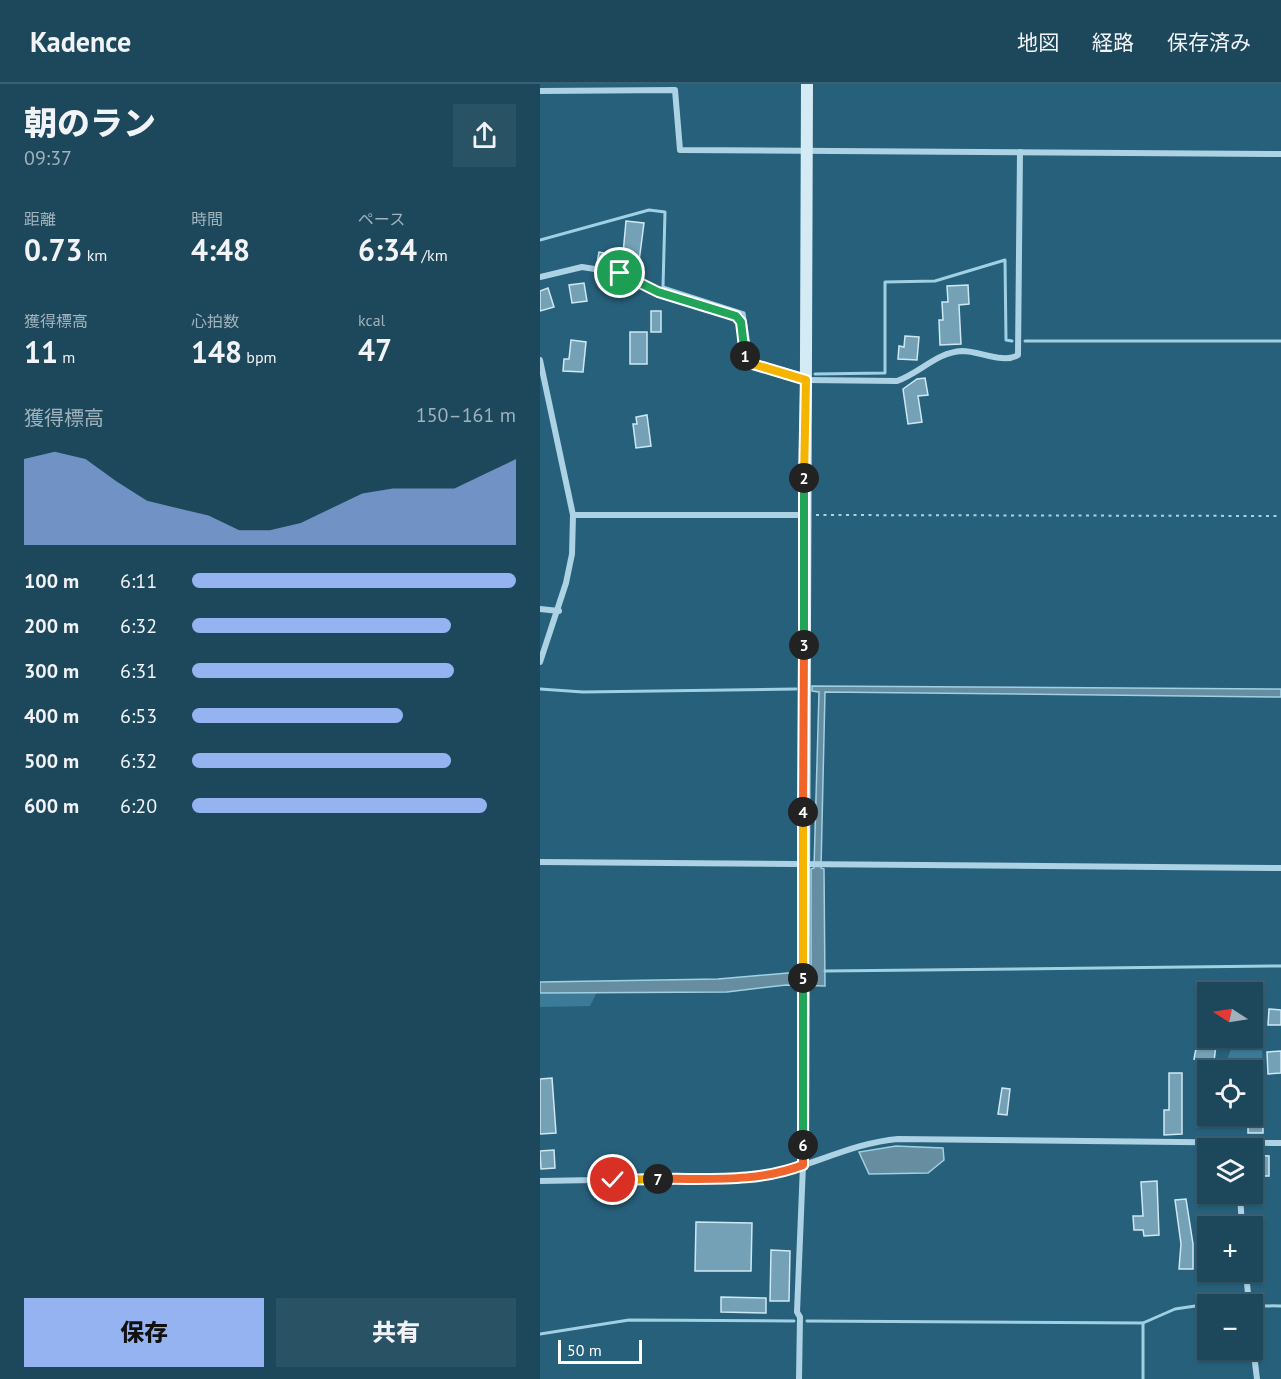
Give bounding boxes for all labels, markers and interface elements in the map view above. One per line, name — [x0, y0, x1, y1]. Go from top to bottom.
text: Kadence — [30, 23, 131, 60]
text: 地図 — [1017, 29, 1059, 56]
text: 経路 — [1092, 29, 1134, 56]
text: 保存済み — [1167, 29, 1251, 56]
text: 朝のラン — [24, 101, 156, 144]
button: share — [453, 104, 516, 167]
text: 09:37 — [24, 145, 72, 171]
text: 距離 — [24, 209, 56, 229]
text: 時間 — [191, 209, 223, 229]
text: ペース — [358, 209, 405, 229]
text: 0.73 — [24, 230, 82, 269]
text: 4:48 — [191, 230, 250, 269]
text: 6:34 — [358, 230, 417, 269]
text: km — [82, 245, 107, 265]
text: /km — [417, 245, 448, 265]
pin — [594, 247, 645, 298]
icon: arrive — [603, 256, 636, 289]
text: kcal — [358, 310, 385, 330]
text: 獲得標高 — [24, 311, 88, 331]
text: 心拍数 — [191, 311, 239, 331]
text: 47 — [358, 330, 392, 369]
text: 11 — [24, 332, 58, 371]
text: 148 — [191, 332, 242, 371]
pin: 1 — [730, 341, 760, 371]
text: 1 — [740, 346, 750, 366]
text: m — [58, 347, 75, 367]
text: bpm — [242, 347, 277, 367]
text: 150–161 m — [416, 402, 516, 428]
text: 獲得標高 — [24, 405, 104, 431]
pin: 2 — [789, 463, 819, 493]
text: 2 — [799, 468, 809, 488]
text: 100 m — [24, 568, 79, 594]
text: 6:11 — [120, 568, 157, 594]
text: 200 m — [24, 613, 79, 639]
text: 6:32 — [120, 613, 157, 639]
pin: 3 — [789, 630, 819, 660]
text: 3 — [799, 635, 809, 655]
text: 300 m — [24, 658, 79, 684]
text: 6:31 — [120, 658, 157, 684]
text: 400 m — [24, 703, 79, 729]
text: 6:53 — [120, 703, 157, 729]
text: 500 m — [24, 748, 79, 774]
text: 6:32 — [120, 748, 157, 774]
text: 600 m — [24, 793, 79, 819]
text: 6:20 — [120, 793, 157, 819]
pin: 4 — [788, 797, 818, 827]
text: 4 — [798, 802, 808, 822]
pin: 5 — [788, 963, 818, 993]
text: 5 — [798, 968, 808, 988]
north arrow — [1197, 982, 1263, 1048]
map controls — [1197, 982, 1263, 1360]
button: locate — [1197, 1060, 1263, 1126]
pin: 6 — [788, 1130, 818, 1160]
text: 6 — [798, 1135, 808, 1155]
button: layers — [1197, 1138, 1263, 1204]
pin — [587, 1154, 638, 1205]
icon: check — [596, 1163, 629, 1196]
pin: 7 — [643, 1164, 673, 1194]
text: 7 — [653, 1169, 663, 1189]
button: + — [1197, 1216, 1263, 1282]
button: − — [1197, 1294, 1263, 1360]
button: 保存 — [24, 1298, 264, 1367]
button: 共有 — [276, 1298, 516, 1367]
scale bar — [558, 1337, 642, 1364]
text: 50 m — [567, 1340, 602, 1360]

